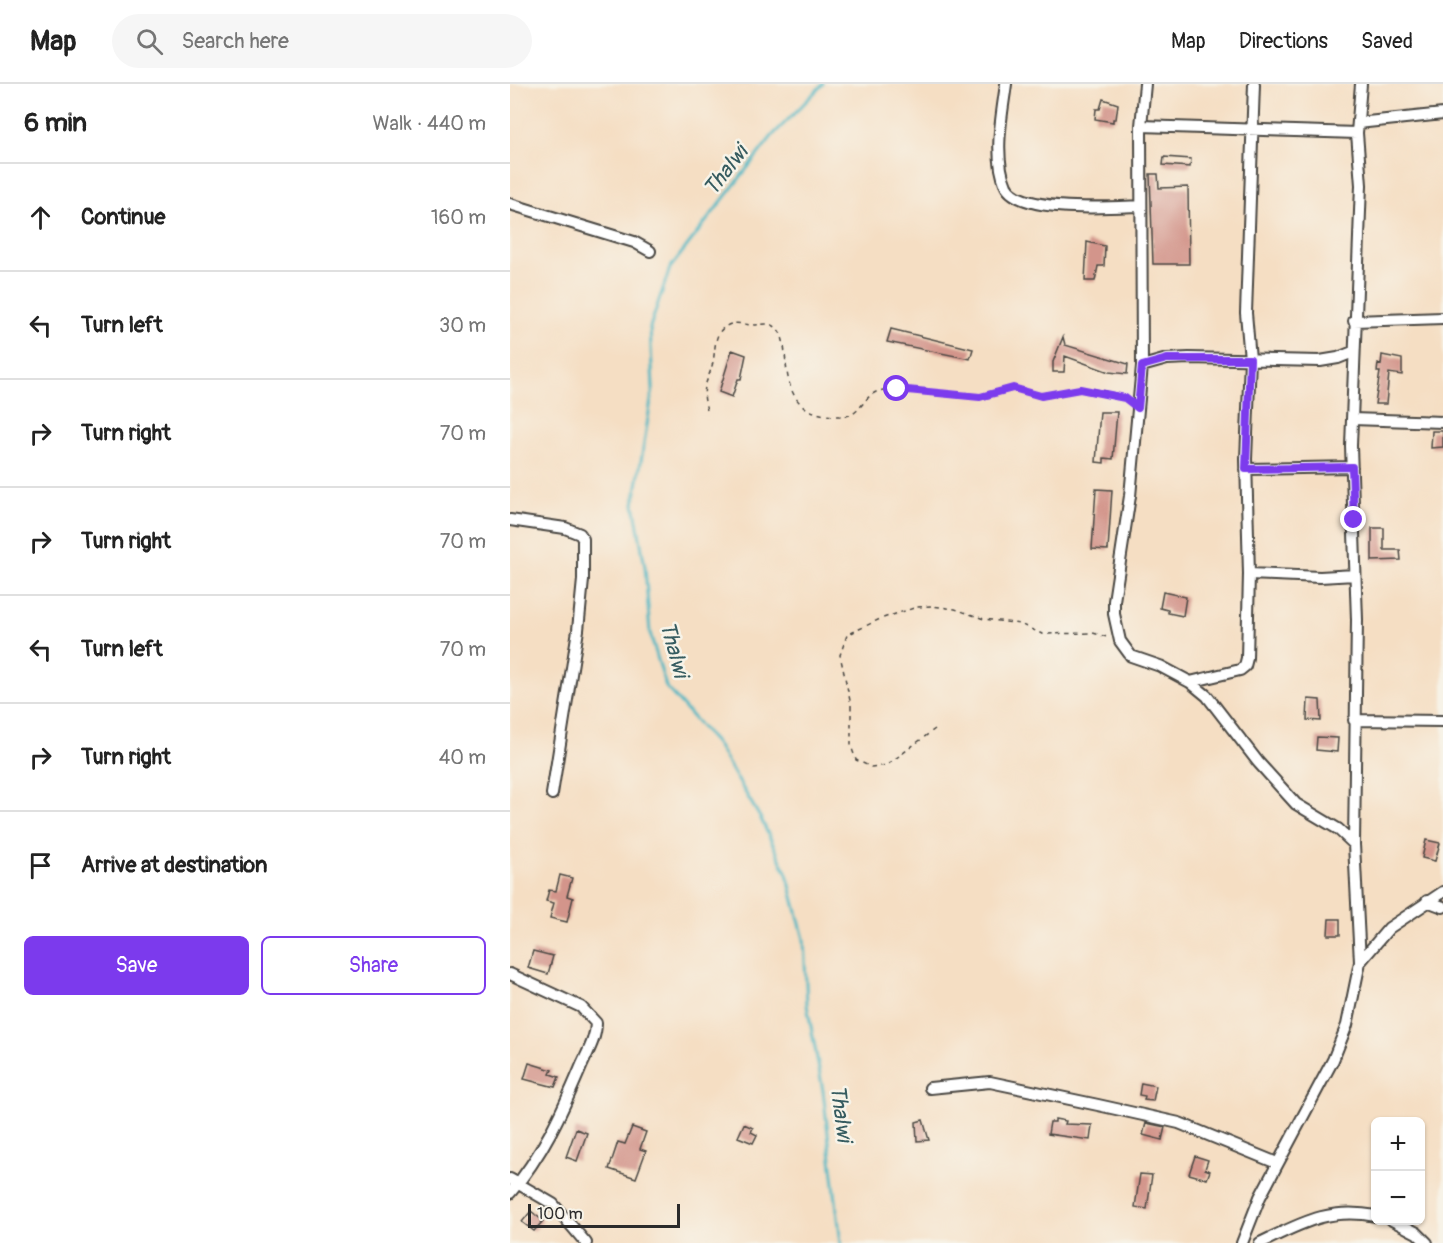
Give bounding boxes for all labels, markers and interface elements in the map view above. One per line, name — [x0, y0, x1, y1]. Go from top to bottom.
search box — [112, 14, 532, 68]
text: Map — [30, 24, 76, 59]
icon: search — [133, 25, 166, 58]
text: Search here — [181, 27, 289, 55]
text: Map — [1171, 28, 1206, 55]
text: Directions — [1239, 28, 1328, 55]
text: Saved — [1361, 28, 1413, 55]
text: 6 min — [24, 107, 87, 139]
text: Walk · 440 m — [372, 111, 486, 136]
water label: Thalwi — [697, 137, 756, 202]
icon: ahead — [24, 201, 57, 234]
text: Continue — [81, 203, 165, 231]
text: 160 m — [431, 205, 486, 230]
icon: left — [24, 309, 57, 342]
text: Turn left — [81, 311, 163, 339]
text: 30 m — [439, 313, 486, 338]
route start — [883, 375, 909, 401]
icon: right — [24, 417, 57, 450]
text: Turn right — [81, 419, 171, 447]
text: 70 m — [440, 421, 486, 446]
route end — [1340, 506, 1366, 532]
icon: right — [24, 525, 57, 558]
text: Turn right — [81, 527, 171, 555]
text: 70 m — [440, 529, 486, 554]
water label: Thalwi — [653, 618, 696, 683]
icon: left — [24, 633, 57, 666]
text: Turn left — [81, 635, 163, 663]
text: 70 m — [440, 637, 486, 662]
icon: right — [24, 741, 57, 774]
text: Turn right — [81, 743, 171, 771]
text: 40 m — [439, 745, 486, 770]
icon: arrive — [24, 849, 57, 882]
text: Arrive at destination — [81, 851, 267, 879]
button: Save — [24, 936, 249, 995]
button: Share — [261, 936, 486, 995]
water label: Thalwi — [824, 1083, 859, 1146]
map controls — [1371, 1117, 1425, 1225]
button: + — [1371, 1117, 1425, 1171]
button: − — [1371, 1171, 1425, 1225]
scale bar — [528, 1201, 680, 1228]
text: 100 m — [537, 1204, 583, 1224]

